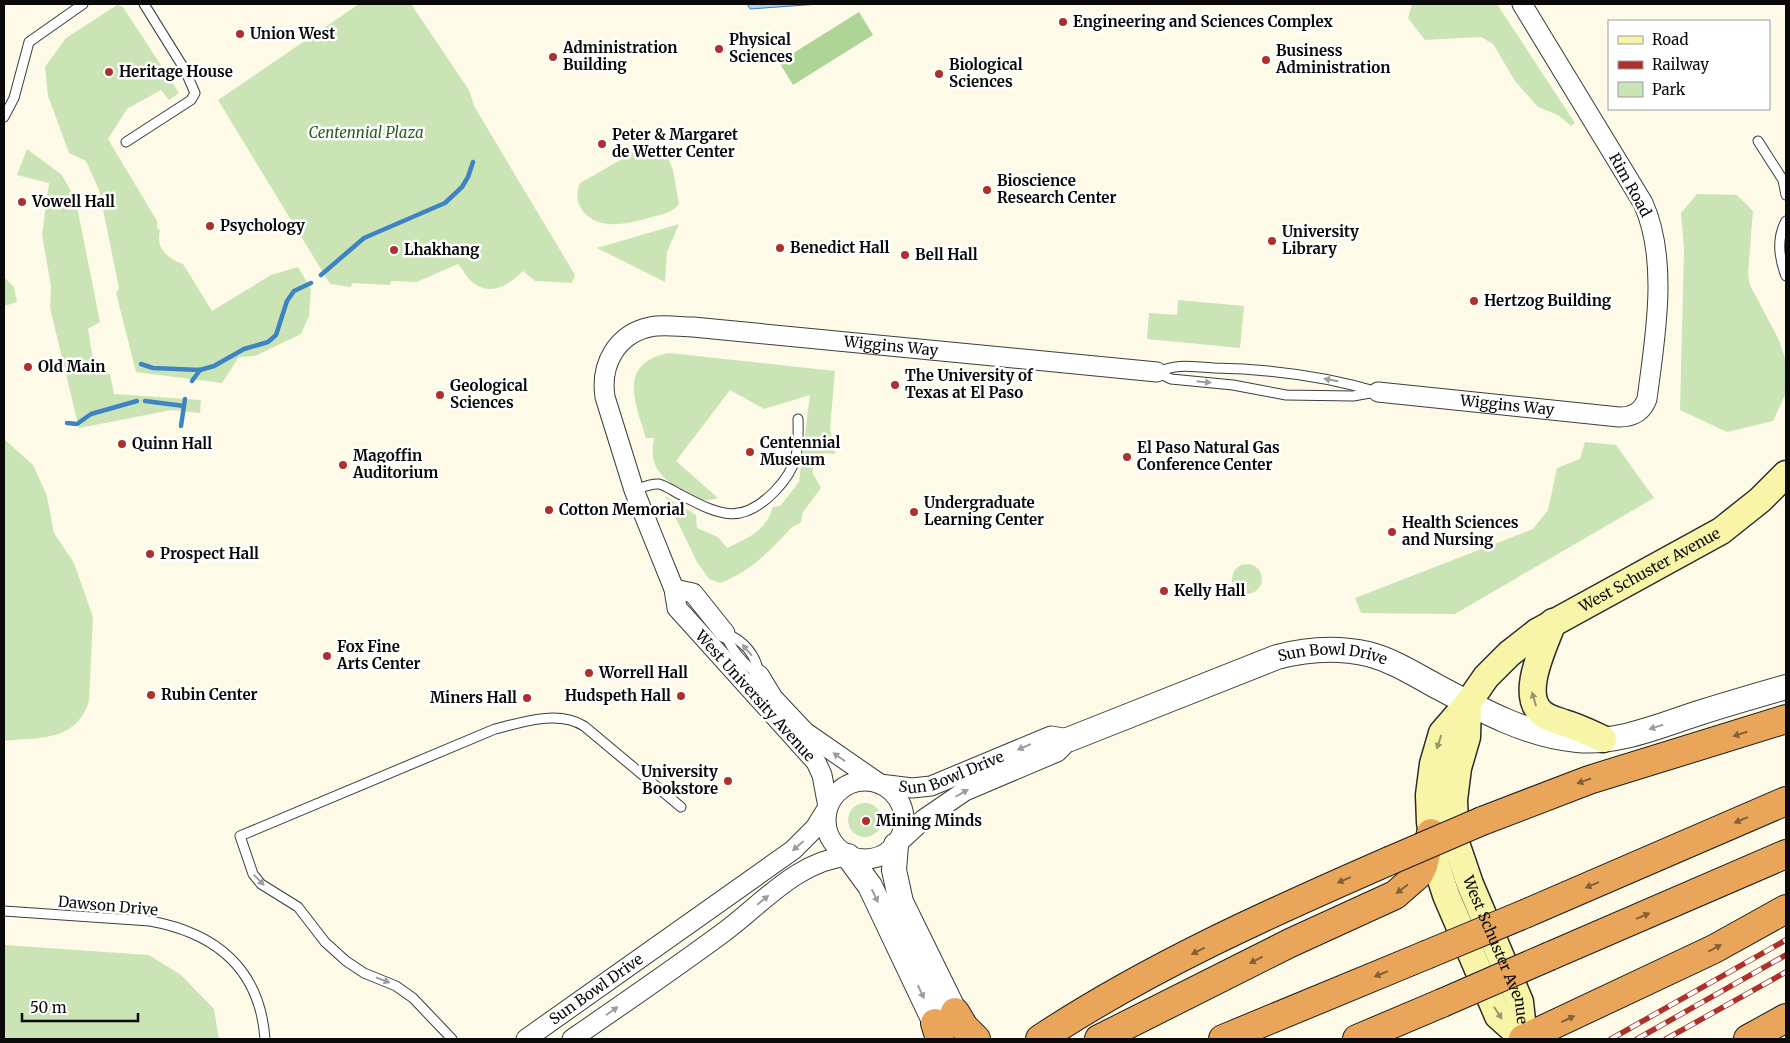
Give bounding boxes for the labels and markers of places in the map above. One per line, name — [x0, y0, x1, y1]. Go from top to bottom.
place label: Engineering and Sciences Complex — [1073, 12, 1333, 31]
marker: Engineering and Sciences Complex — [1057, 16, 1069, 28]
place label: Union West — [250, 24, 335, 43]
marker: Union West — [234, 28, 246, 40]
place label: Physical Sciences — [729, 30, 793, 66]
place label: Administration Building — [562, 38, 677, 74]
place label: Business Administration — [1275, 41, 1390, 77]
marker: Physical Sciences — [713, 43, 725, 55]
marker: Administration Building — [547, 51, 559, 63]
marker: Business Administration — [1260, 54, 1272, 66]
place label: Biological Sciences — [949, 55, 1023, 91]
place label: Heritage House — [119, 62, 233, 81]
marker: Heritage House — [103, 66, 115, 78]
marker: Biological Sciences — [933, 68, 945, 80]
place label: Peter & Margaret de Wetter Center — [612, 125, 738, 161]
marker: Peter & Margaret de Wetter Center — [596, 138, 608, 150]
place label: Bioscience Research Center — [997, 171, 1116, 207]
marker: Bioscience Research Center — [981, 184, 993, 196]
place label: Vowell Hall — [31, 192, 115, 211]
marker: Vowell Hall — [16, 196, 28, 208]
place label: Psychology — [220, 216, 305, 235]
marker: Psychology — [204, 220, 216, 232]
place label: University Library — [1282, 222, 1359, 258]
marker: University Library — [1266, 235, 1278, 247]
place label: Benedict Hall — [790, 238, 889, 257]
place label: Lhakhang — [404, 240, 480, 259]
marker: Benedict Hall — [774, 242, 786, 254]
marker: Lhakhang — [388, 244, 400, 256]
place label: Bell Hall — [915, 245, 978, 264]
marker: Bell Hall — [899, 249, 911, 261]
place label: Hertzog Building — [1484, 291, 1612, 310]
marker: Hertzog Building — [1468, 295, 1480, 307]
place label: Old Main — [38, 357, 105, 376]
marker: Old Main — [22, 361, 34, 373]
place label: The University of Texas at El Paso — [905, 366, 1034, 402]
place label: Geological Sciences — [450, 376, 528, 412]
marker: The University of Texas at El Paso — [889, 379, 901, 391]
marker: Geological Sciences — [434, 389, 446, 401]
place label: Centennial Museum — [760, 433, 840, 469]
place label: Quinn Hall — [132, 434, 212, 453]
marker: Quinn Hall — [116, 438, 128, 450]
place label: El Paso Natural Gas Conference Center — [1137, 438, 1280, 474]
place label: Magoffin Auditorium — [352, 446, 438, 482]
marker: Centennial Museum — [744, 446, 756, 458]
marker: El Paso Natural Gas Conference Center — [1121, 451, 1133, 463]
marker: Magoffin Auditorium — [337, 459, 349, 471]
place label: Undergraduate Learning Center — [924, 493, 1044, 529]
place label: Cotton Memorial — [559, 500, 685, 519]
marker: Cotton Memorial — [543, 504, 555, 516]
marker: Undergraduate Learning Center — [908, 506, 920, 518]
place label: Health Sciences and Nursing — [1402, 513, 1519, 549]
marker: Health Sciences and Nursing — [1386, 526, 1398, 538]
place label: Prospect Hall — [160, 544, 259, 563]
marker: Prospect Hall — [144, 548, 156, 560]
place label: Kelly Hall — [1174, 581, 1245, 600]
marker: Kelly Hall — [1158, 585, 1170, 597]
place label: Fox Fine Arts Center — [336, 637, 421, 673]
marker: Fox Fine Arts Center — [321, 650, 333, 662]
place label: Worrell Hall — [598, 663, 688, 682]
marker: Worrell Hall — [583, 667, 595, 679]
place label: Rubin Center — [161, 685, 258, 704]
place label: Hudspeth Hall — [565, 686, 671, 705]
place label: Miners Hall — [430, 688, 517, 707]
marker: Rubin Center — [145, 689, 157, 701]
marker: Hudspeth Hall — [675, 690, 687, 702]
marker: Miners Hall — [521, 692, 533, 704]
place label: University Bookstore — [641, 762, 718, 798]
marker: University Bookstore — [722, 775, 734, 787]
place label: Mining Minds — [876, 811, 982, 830]
marker: Mining Minds — [860, 815, 872, 827]

